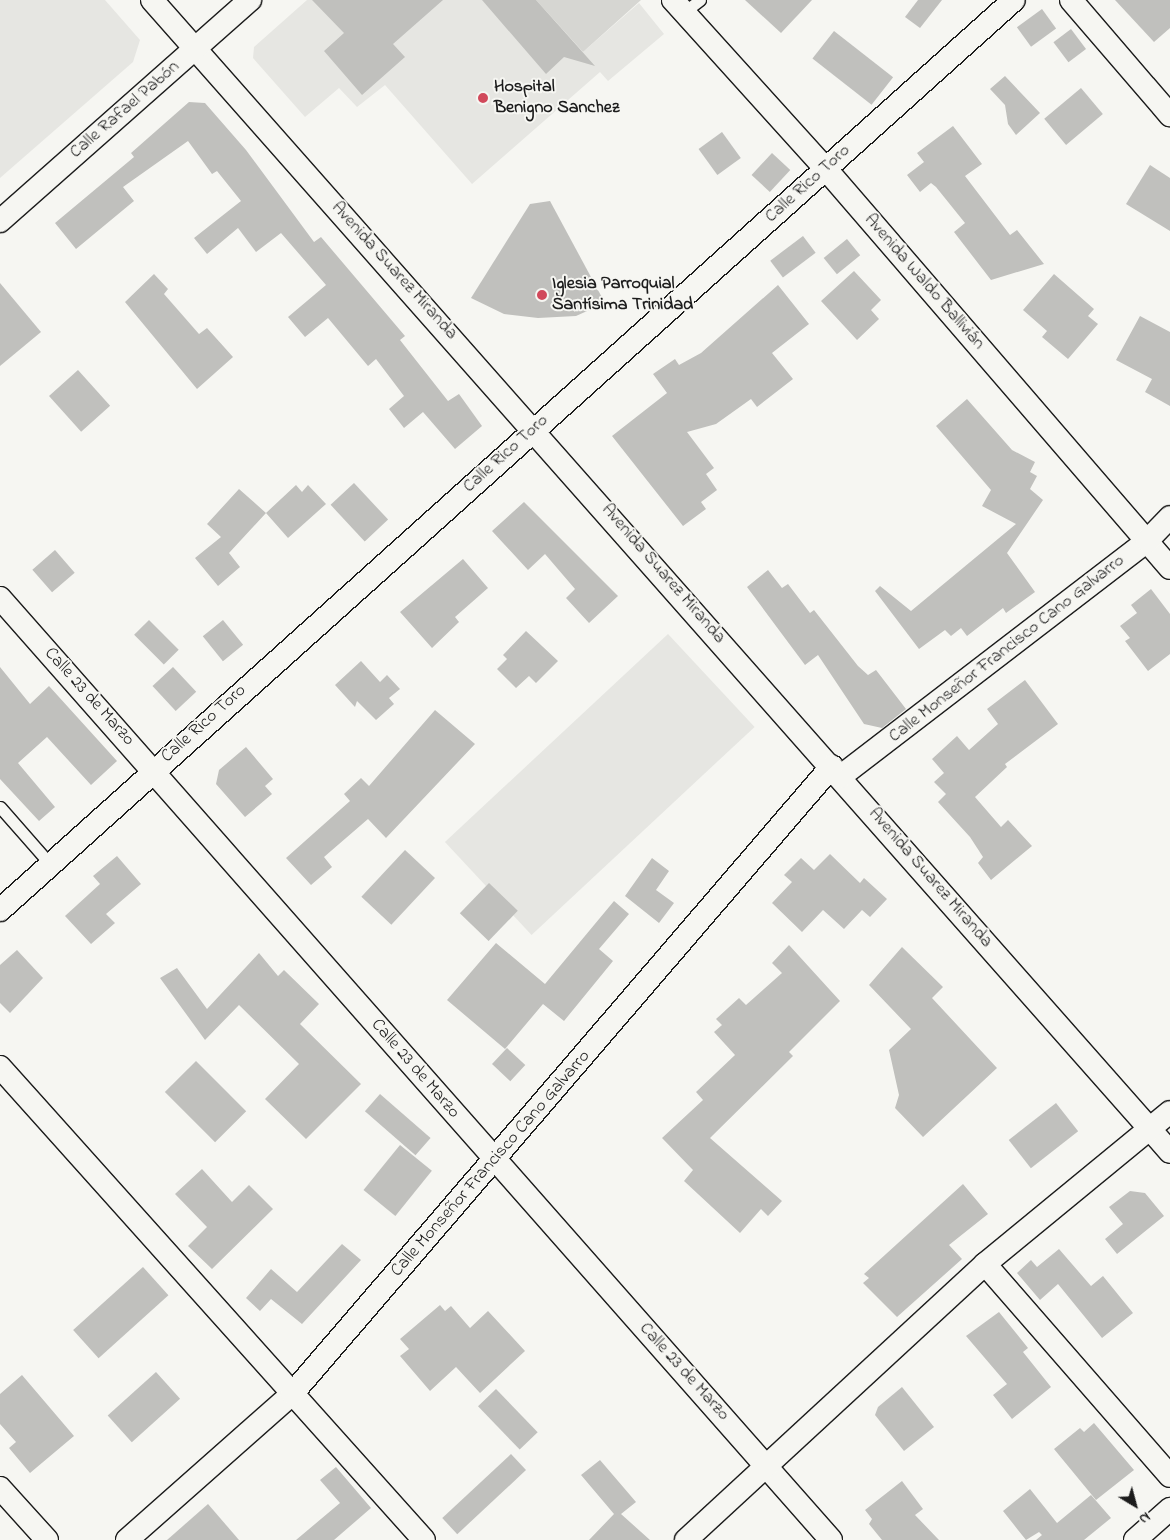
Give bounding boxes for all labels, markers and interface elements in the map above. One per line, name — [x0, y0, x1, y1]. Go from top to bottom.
street label: Calle Rafael Pabón — [66, 56, 184, 164]
place label: Hospital Benigno Sanchez — [494, 77, 619, 120]
marker: Hospital Benigno Sanchez — [476, 91, 490, 105]
street label: Calle Rico Toro — [761, 140, 855, 228]
street label: Avenida Suarez Miranda — [326, 197, 462, 345]
street label: Avenida Waldo Ballivián — [859, 210, 989, 354]
place label: Iglesia Parroquial Santísima Trinidad — [552, 274, 693, 316]
marker: Iglesia Parroquial Santísima Trinidad — [536, 289, 548, 301]
street label: Calle Rico Toro — [459, 410, 553, 498]
street label: Avenida Suarez Miranda — [596, 500, 730, 648]
street label: Calle Monseñor Francisco Cano Galvarro — [885, 550, 1129, 748]
street label: Calle 23 de Marzo — [39, 643, 139, 751]
street label: Calle Rico Toro — [157, 680, 251, 768]
street label: Avenida Suarez Miranda — [863, 804, 997, 952]
street label: Calle 23 de Marzo — [366, 1015, 464, 1123]
street label: Calle Monseñor Francisco Cano Galvarro — [387, 1046, 595, 1282]
street label: Calle 23 de Marzo — [634, 1318, 734, 1426]
north arrow — [1110, 1480, 1160, 1530]
text: N — [1134, 1506, 1154, 1529]

